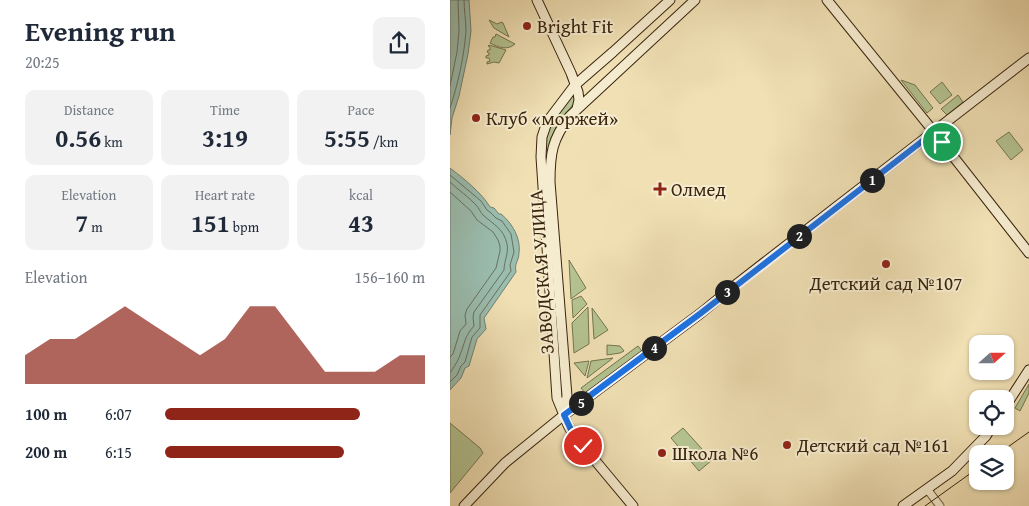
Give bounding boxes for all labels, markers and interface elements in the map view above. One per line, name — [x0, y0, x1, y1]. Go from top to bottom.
text: Evening run — [25, 10, 176, 51]
place label: Bright Fit — [537, 12, 614, 40]
button: share — [373, 17, 425, 69]
marker: Bright Fit — [521, 20, 533, 32]
text: 20:25 — [25, 50, 60, 74]
text: Distance — [64, 100, 114, 120]
text: Time — [210, 100, 240, 120]
text: Pace — [348, 100, 374, 120]
place label: Клуб «моржей» — [486, 104, 618, 132]
marker: Клуб «моржей» — [470, 112, 482, 124]
text: 0.56 — [55, 120, 101, 156]
text: 3:19 — [202, 120, 248, 156]
text: 5:55 — [324, 120, 370, 156]
pin — [921, 121, 963, 163]
icon: arrive — [928, 128, 956, 156]
text: km — [101, 132, 123, 152]
text: /km — [370, 132, 398, 152]
pin: 1 — [860, 168, 884, 192]
text: 1 — [869, 170, 876, 190]
place label: Олмед — [671, 175, 726, 203]
marker: Олмед — [653, 182, 667, 196]
text: Elevation — [62, 185, 116, 205]
text: Heart rate — [195, 185, 255, 205]
text: kcal — [349, 185, 373, 205]
street label: ЗАВОДСКАЯ УЛИЦА — [521, 188, 561, 355]
text: 7 — [75, 205, 88, 241]
text: 151 — [191, 205, 230, 241]
text: 43 — [348, 205, 374, 241]
text: m — [88, 217, 103, 237]
text: bpm — [230, 217, 259, 237]
pin: 2 — [786, 224, 812, 248]
text: 2 — [796, 226, 803, 246]
marker: Детский сад №107 — [880, 258, 892, 270]
text: Elevation — [25, 265, 88, 289]
text: 156–160 m — [355, 265, 425, 289]
place label: Детский сад №107 — [809, 269, 962, 297]
pin: 3 — [714, 280, 740, 304]
text: 3 — [724, 282, 731, 302]
north arrow — [969, 335, 1014, 380]
map controls — [969, 335, 1014, 490]
pin: 4 — [642, 336, 666, 360]
text: 4 — [651, 338, 658, 358]
pin: 5 — [568, 390, 594, 416]
button: locate — [969, 390, 1014, 435]
text: 5 — [578, 393, 585, 413]
text: 100 m — [25, 402, 67, 426]
text: 6:07 — [105, 402, 132, 426]
pin — [562, 425, 604, 467]
place label: Детский сад №161 — [796, 431, 950, 459]
icon: check — [569, 432, 597, 460]
place label: Школа №6 — [672, 439, 758, 467]
marker: Детский сад №161 — [781, 439, 793, 451]
text: 200 m — [25, 440, 67, 464]
text: 6:15 — [105, 440, 132, 464]
button: layers — [969, 445, 1014, 490]
marker: Школа №6 — [656, 447, 668, 459]

